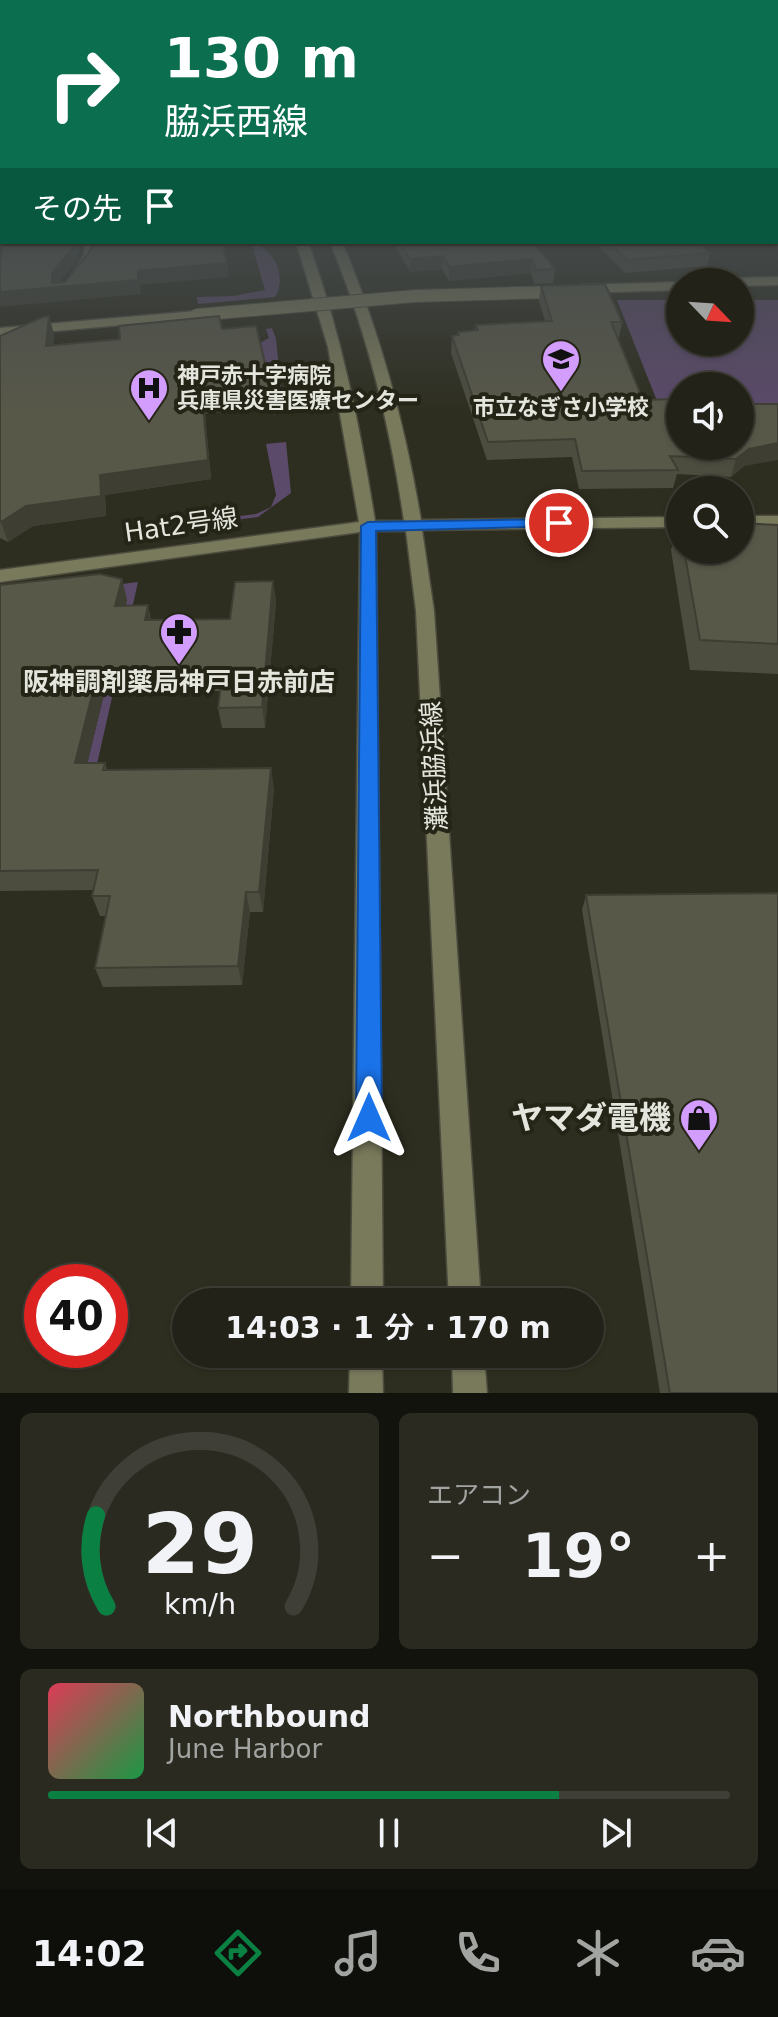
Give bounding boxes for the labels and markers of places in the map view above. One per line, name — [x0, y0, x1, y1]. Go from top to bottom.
school or university icon: 市立なぎさ小学校 — [540, 338, 582, 393]
place label: 神戸赤十字病院 兵庫県災害医療センター — [177, 363, 419, 413]
hospital icon: 神戸赤十字病院 兵庫県災害医療センター — [128, 367, 170, 422]
place label: 市立なぎさ小学校 — [473, 395, 649, 420]
pin — [525, 489, 593, 557]
pharmacy icon: 阪神調剤薬局神戸日赤前店 — [158, 611, 200, 666]
place label: 阪神調剤薬局神戸日赤前店 — [23, 667, 335, 697]
shop icon: ヤマダ電機 — [678, 1097, 720, 1152]
place label: ヤマダ電機 — [511, 1099, 671, 1137]

